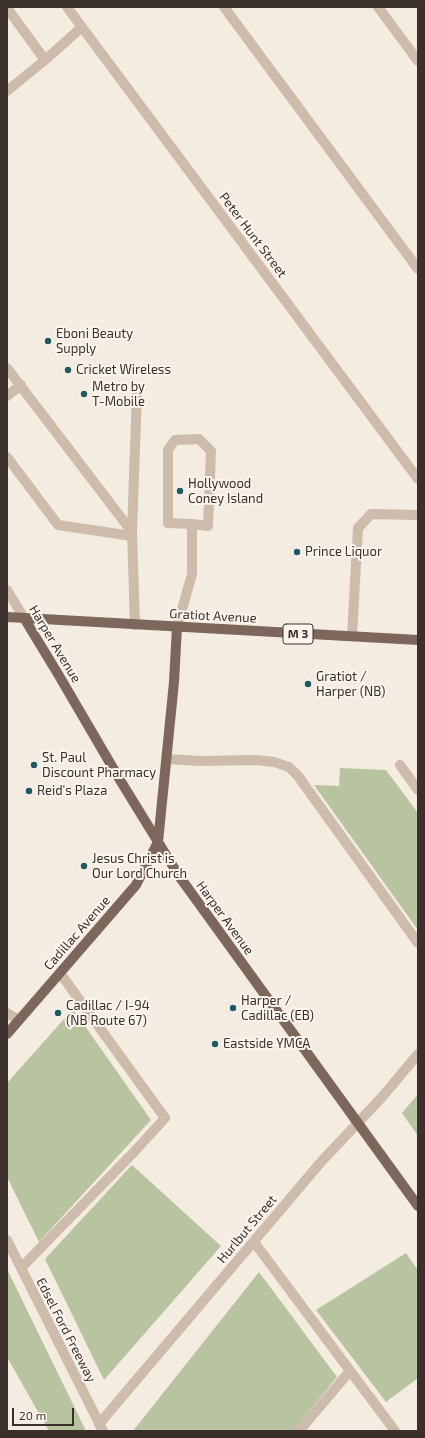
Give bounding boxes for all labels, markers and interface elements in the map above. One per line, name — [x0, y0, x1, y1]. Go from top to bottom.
street label: Peter Hunt Street — [216, 189, 290, 281]
place label: Eboni Beauty Supply — [56, 326, 133, 357]
marker: Eboni Beauty Supply — [43, 336, 53, 346]
place label: Cricket Wireless — [76, 362, 171, 378]
marker: Cricket Wireless — [63, 365, 73, 375]
place label: Metro by T-Mobile — [92, 379, 145, 410]
marker: Metro by T-Mobile — [79, 389, 89, 399]
place label: Hollywood Coney Island — [188, 476, 263, 507]
marker: Hollywood Coney Island — [175, 486, 185, 496]
place label: Prince Liquor — [305, 544, 382, 560]
marker: Prince Liquor — [292, 547, 302, 557]
street label: Harper Avenue — [26, 603, 84, 685]
street label: Gratiot Avenue — [169, 606, 257, 626]
road number: M 3 — [283, 624, 313, 644]
place label: Gratiot / Harper (NB) — [316, 669, 385, 700]
marker: Gratiot / Harper (NB) — [303, 679, 313, 689]
place label: St. Paul Discount Pharmacy — [42, 750, 156, 781]
marker: St. Paul Discount Pharmacy — [29, 760, 39, 770]
place label: Reid's Plaza — [37, 783, 107, 799]
marker: Reid's Plaza — [24, 786, 34, 796]
place label: Jesus Christ is Our Lord Church — [92, 851, 187, 882]
marker: Jesus Christ is Our Lord Church — [79, 861, 89, 871]
street label: Harper Avenue — [193, 878, 257, 958]
street label: Cadillac Avenue — [41, 893, 113, 973]
place label: Harper / Cadillac (EB) — [241, 993, 314, 1024]
place label: Cadillac / I-94 (NB Route 67) — [66, 998, 150, 1029]
marker: Harper / Cadillac (EB) — [228, 1003, 238, 1013]
marker: Cadillac / I-94 (NB Route 67) — [53, 1008, 63, 1018]
place label: Eastside YMCA — [223, 1036, 310, 1052]
marker: Eastside YMCA — [210, 1039, 220, 1049]
street label: Hurlbut Street — [214, 1192, 280, 1266]
street label: Edsel Ford Freeway — [33, 1275, 99, 1385]
scale bar — [14, 1400, 76, 1426]
text: 20 m — [19, 1408, 46, 1422]

